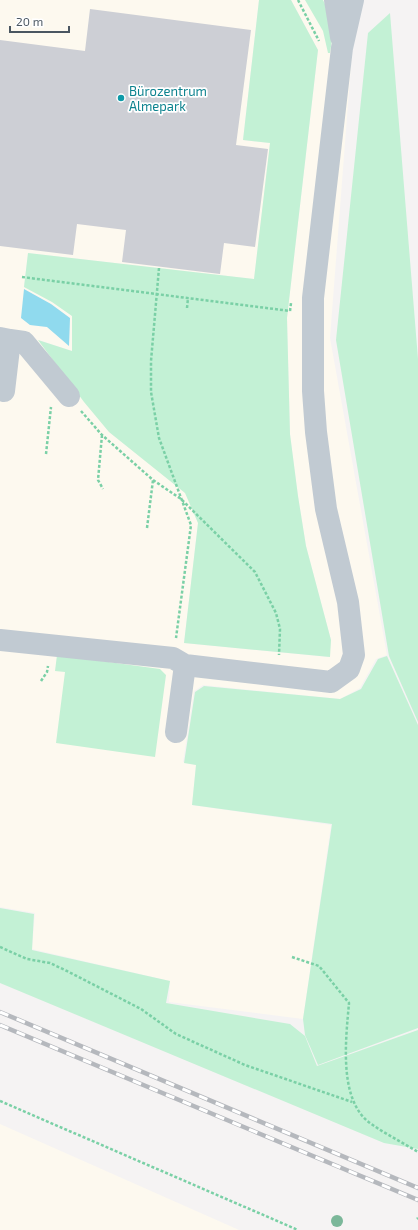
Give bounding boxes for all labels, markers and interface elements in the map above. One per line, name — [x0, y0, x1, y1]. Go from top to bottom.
scale bar — [10, 8, 69, 34]
text: 20 m — [16, 14, 43, 28]
place label: Bürozentrum Almepark — [129, 83, 207, 114]
marker: Bürozentrum Almepark — [116, 93, 126, 103]

